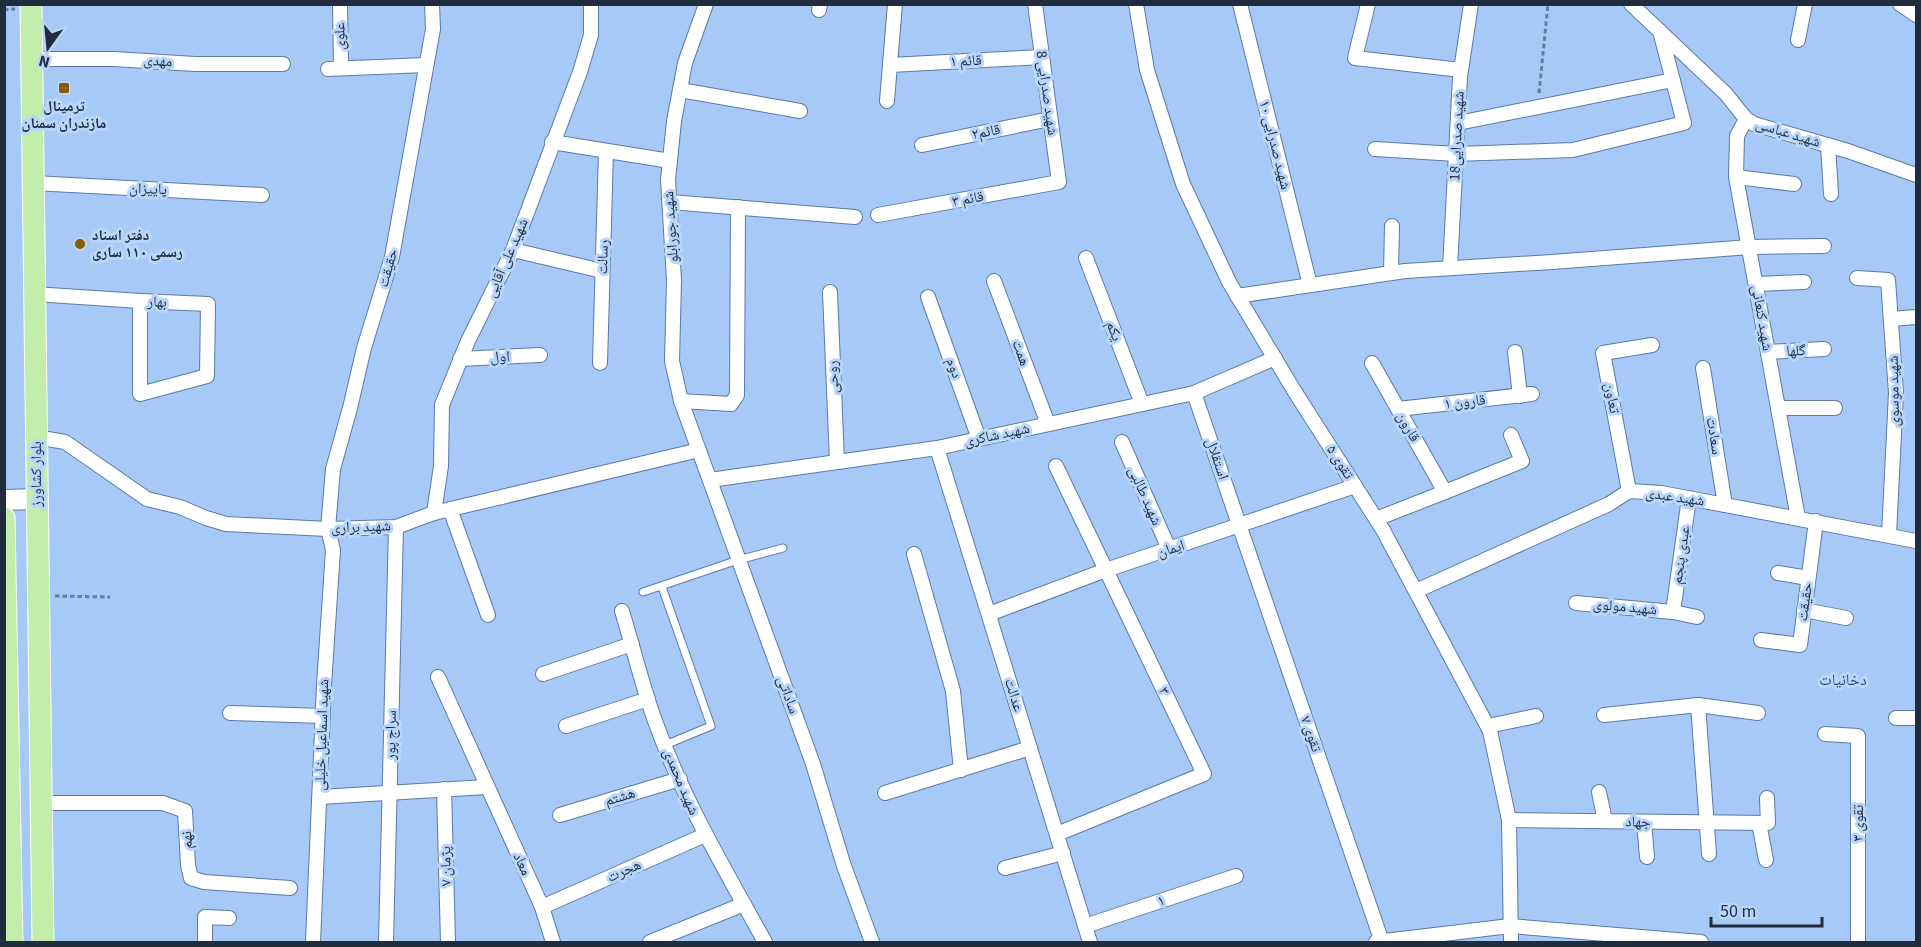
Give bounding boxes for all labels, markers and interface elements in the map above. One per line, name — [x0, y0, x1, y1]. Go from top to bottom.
north arrow — [18, 18, 78, 78]
street label: علوی — [329, 22, 351, 50]
street label: شهید صدرایی 8 — [1031, 49, 1063, 137]
text: N — [36, 50, 52, 74]
street label: مهدی — [143, 50, 173, 72]
street label: قائم ۱ — [950, 50, 982, 72]
marker: ترمینال مازندران سمنان — [57, 81, 71, 95]
street label: شهید صدرایی18 — [1444, 91, 1470, 181]
place label: ترمینال مازندران سمنان — [22, 96, 106, 134]
street label: شهید صدرایی ۱۰ — [1254, 98, 1296, 192]
street label: شهید عباسی — [1753, 113, 1823, 153]
street label: قائم۲ — [970, 119, 1002, 145]
street label: پاییزان — [129, 178, 167, 200]
street label: قائم ۳ — [950, 186, 986, 212]
street label: شهید جورابلو — [658, 190, 684, 264]
street label: شهید علی آقایی — [480, 215, 534, 301]
place label: دفتر اسناد رسمی ۱۱۰ ساری — [92, 225, 183, 263]
marker: دفتر اسناد رسمی ۱۱۰ ساری — [73, 237, 87, 251]
street label: رسالت — [592, 239, 614, 275]
street label: حقیقت — [373, 246, 403, 289]
street label: شهید کنعانی — [1746, 284, 1778, 353]
street label: بهار — [146, 291, 167, 313]
street label: یکم — [1101, 318, 1127, 344]
street label: همت — [1007, 337, 1035, 369]
street label: گلها — [1786, 340, 1807, 362]
street label: اول — [490, 346, 510, 368]
street label: دوم — [941, 355, 967, 381]
street label: شهید موسوی — [1883, 355, 1905, 427]
street label: روحی — [822, 360, 844, 394]
street label: تعاون — [1599, 381, 1625, 416]
street label: قارون ۱ — [1443, 389, 1487, 415]
street label: قارون — [1391, 408, 1425, 446]
street label: سعادت — [1701, 416, 1727, 456]
street label: شهید شاکری — [962, 418, 1032, 452]
street label: استقلال — [1200, 435, 1234, 483]
street label: بلوار کشاورز — [26, 441, 47, 508]
street label: تقوی ۵ — [1321, 441, 1359, 484]
street label: شهید طالبی — [1123, 463, 1167, 529]
street label: شهید عبدی — [1644, 482, 1706, 512]
street label: شهید براری — [331, 515, 391, 539]
street label: عبدی پنجم — [1667, 524, 1696, 586]
street label: ایمان — [1155, 535, 1187, 563]
street label: حقیقت — [1792, 581, 1818, 623]
street label: شهید مولوی — [1592, 594, 1658, 620]
district label: دخانیات — [1819, 669, 1867, 691]
street label: ساداتی — [771, 673, 805, 717]
street label: عدالت — [999, 676, 1029, 715]
street label: شهید اسماعیل خلیلی — [310, 679, 334, 791]
street label: ۳ — [1153, 683, 1175, 699]
street label: سراج پور — [380, 710, 402, 761]
street label: تقوی ۷ — [1295, 713, 1327, 755]
street label: شهید محمدی — [658, 745, 704, 819]
street label: هشتم — [602, 782, 638, 812]
street label: تقوی ۳ — [1848, 804, 1869, 842]
street label: جهاد — [1625, 811, 1651, 833]
street label: نهم — [176, 831, 198, 849]
street label: پژمان ۷ — [435, 846, 457, 886]
street label: معاد — [508, 849, 536, 879]
street label: هجرت — [604, 854, 644, 888]
street label: ۱ — [1155, 890, 1167, 912]
scale bar — [1711, 890, 1822, 928]
text: 50 m — [1720, 899, 1756, 924]

